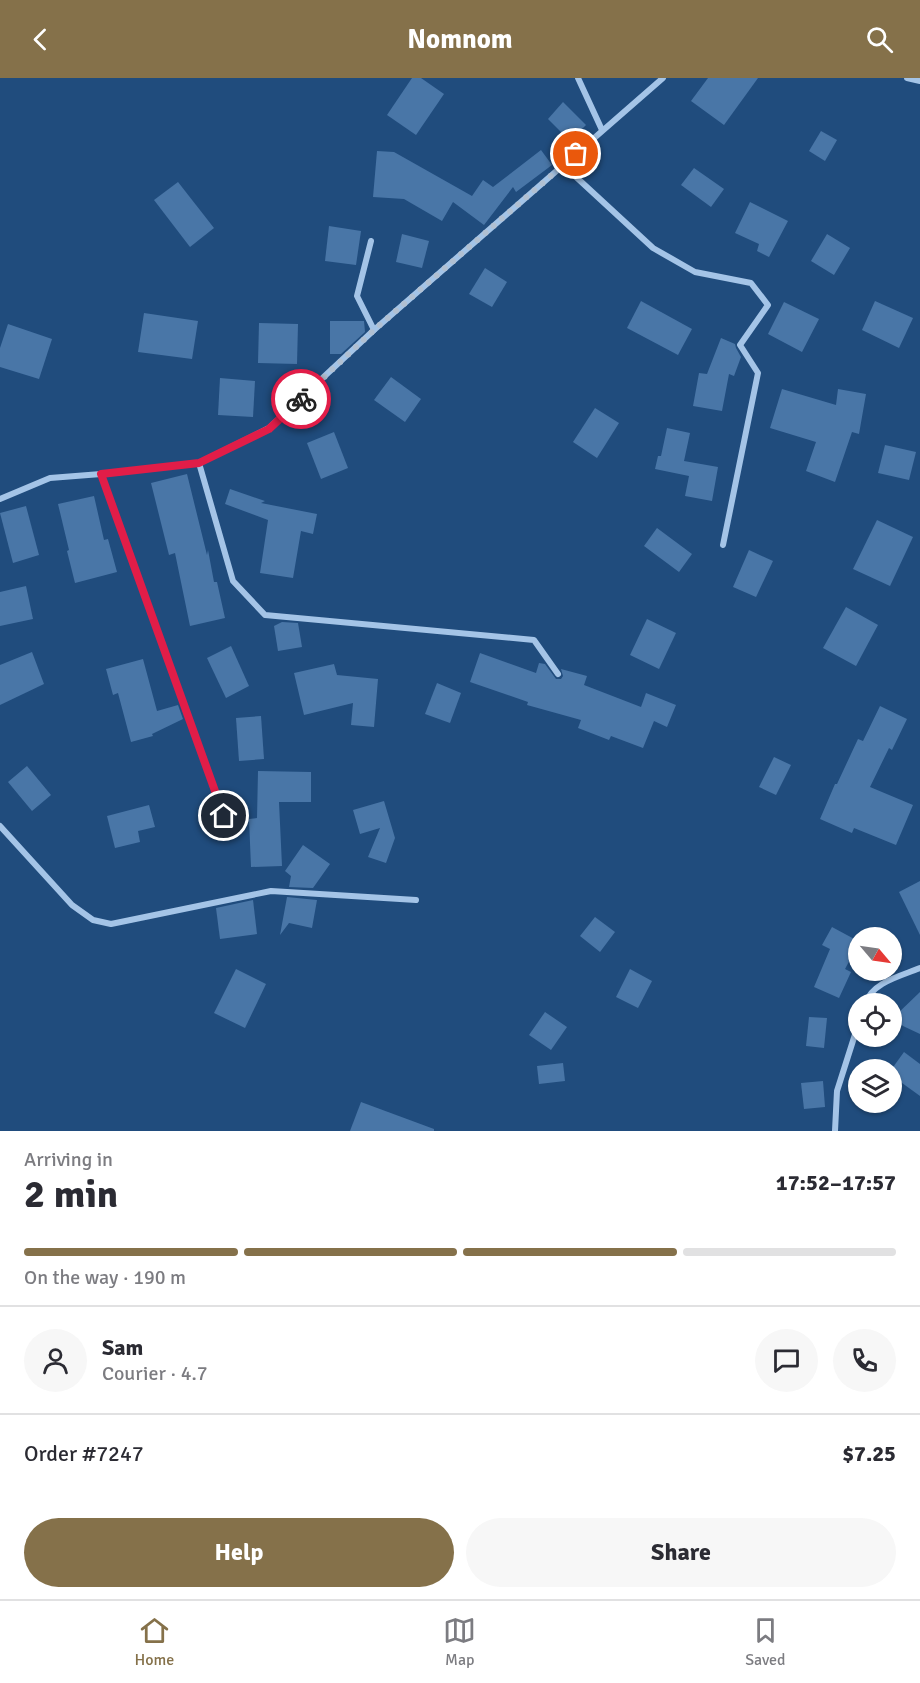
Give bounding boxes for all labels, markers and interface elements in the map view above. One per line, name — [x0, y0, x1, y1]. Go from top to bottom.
icon: back — [24, 23, 57, 56]
text: Nomnom — [407, 23, 513, 56]
icon: search — [863, 23, 896, 56]
pin — [550, 128, 601, 179]
icon: bag — [559, 137, 592, 170]
courier — [271, 369, 331, 429]
icon: bike — [285, 383, 318, 416]
pin — [198, 790, 249, 841]
icon: home — [207, 799, 240, 832]
north arrow — [848, 927, 902, 981]
map controls — [848, 927, 902, 1113]
button: locate — [848, 993, 902, 1047]
button: layers — [848, 1059, 902, 1113]
text: Arriving in — [24, 1147, 113, 1172]
text: 17:52–17:57 — [776, 1169, 896, 1196]
text: 2 min — [24, 1170, 118, 1218]
text: On the way · 190 m — [24, 1265, 186, 1290]
button: person — [24, 1329, 87, 1392]
button: chat — [755, 1329, 818, 1392]
button: phone — [833, 1329, 896, 1392]
text: Sam — [102, 1334, 143, 1361]
text: Courier · 4.7 — [102, 1361, 208, 1386]
text: Order #7247 — [24, 1440, 144, 1467]
text: $7.25 — [842, 1440, 896, 1467]
button: Help — [24, 1518, 454, 1587]
button: Share — [466, 1518, 896, 1587]
tab: Home — [134, 1614, 174, 1670]
tab: Map — [443, 1614, 476, 1670]
tab: Saved — [745, 1614, 786, 1670]

